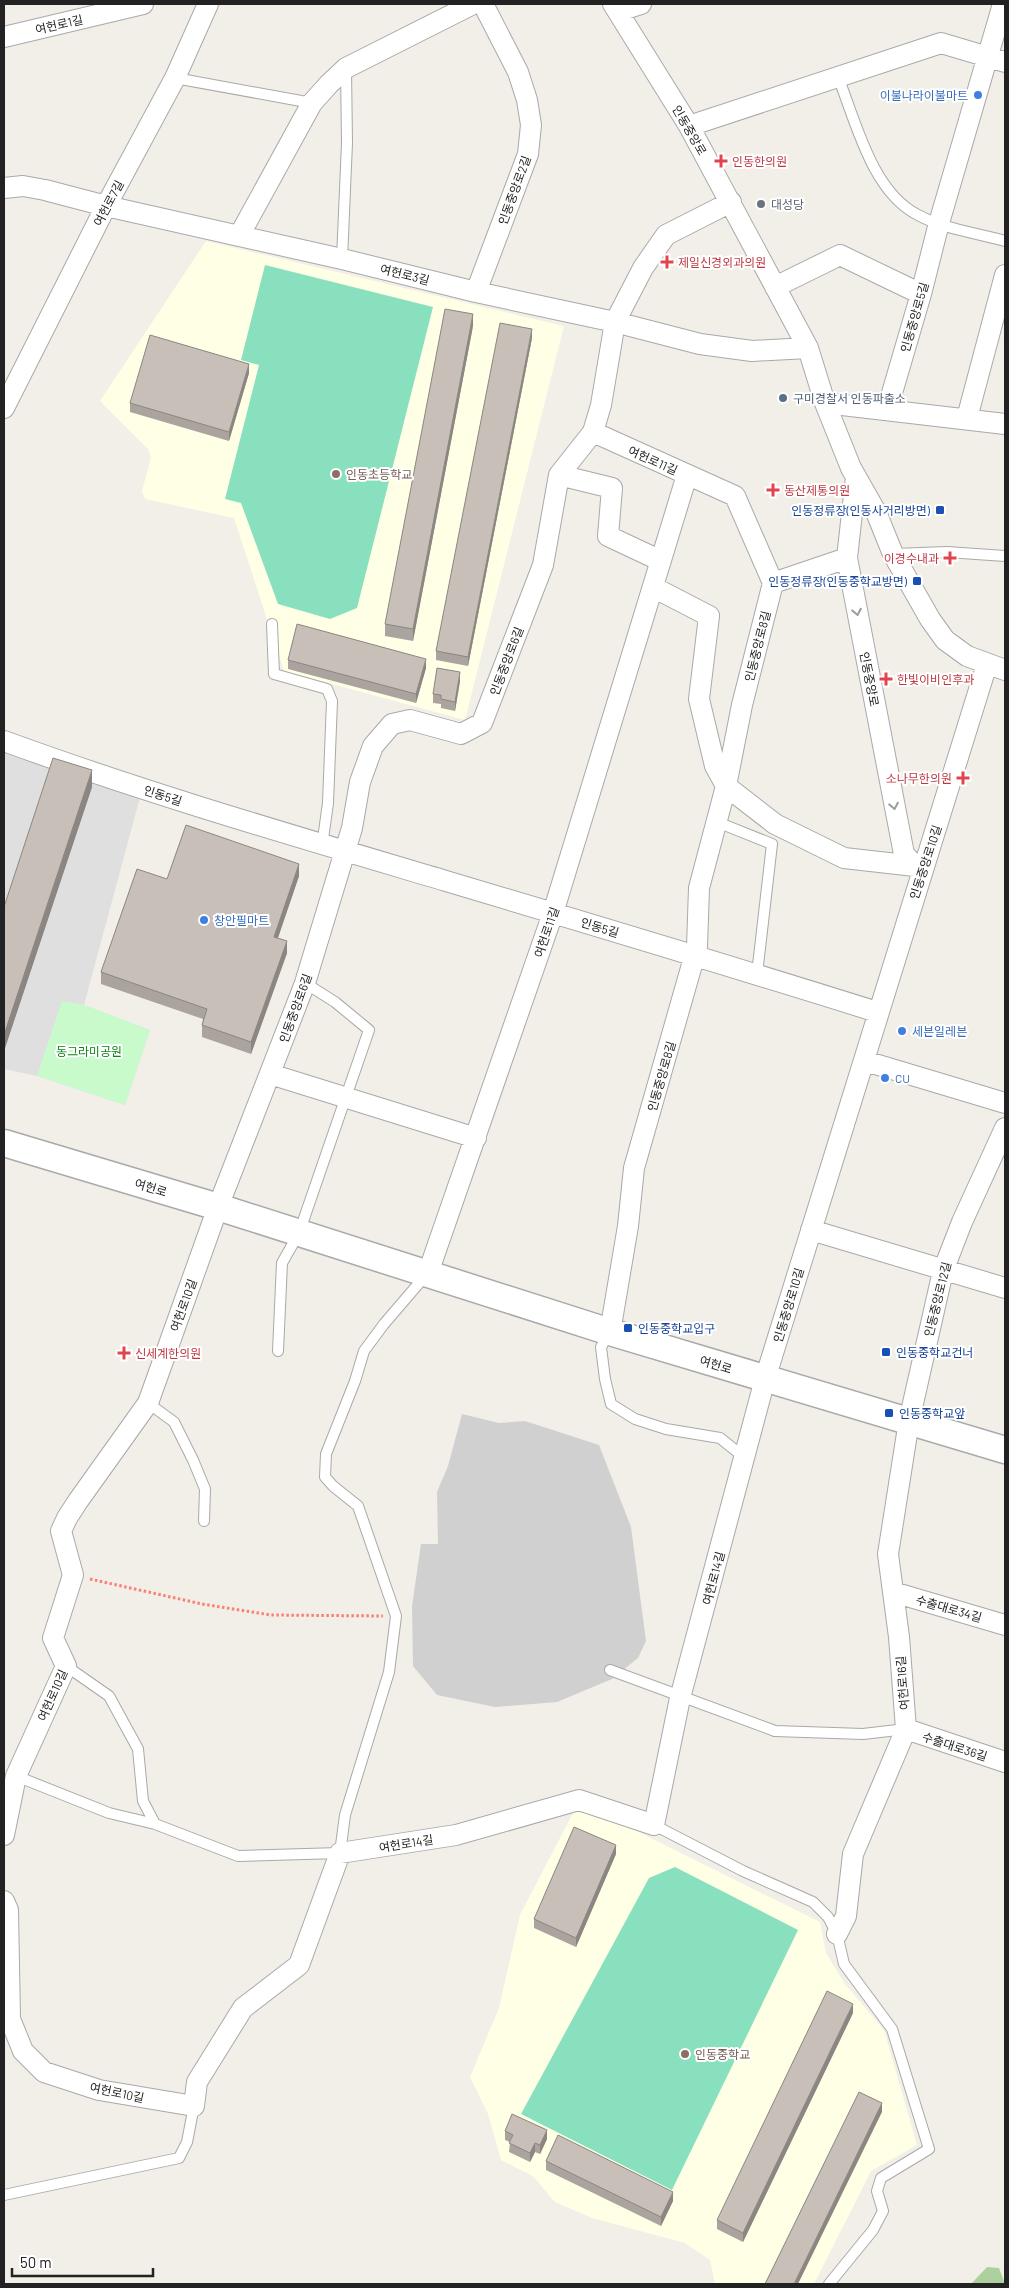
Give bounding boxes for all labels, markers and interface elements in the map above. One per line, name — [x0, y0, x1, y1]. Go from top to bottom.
street label: 여헌로1길 — [34, 12, 84, 36]
place label: 이불나라이불마트 — [880, 88, 968, 102]
marker: 이불나라이불마트 — [972, 89, 984, 101]
street label: 인동중앙로 — [670, 103, 710, 157]
street label: 인동중앙로2길 — [495, 153, 533, 227]
marker: 인동한의원 — [714, 154, 728, 168]
place label: 인동한의원 — [732, 154, 787, 168]
street label: 여헌로7길 — [90, 178, 126, 228]
place label: 대성당 — [771, 197, 804, 211]
marker: 대성당 — [755, 198, 767, 210]
marker: 제일신경외과의원 — [660, 255, 674, 269]
place label: 제일신경외과의원 — [678, 255, 766, 269]
street label: 여헌로3길 — [379, 261, 431, 287]
street label: 인동중앙로5길 — [897, 280, 931, 354]
place label: 구미경찰서 인동파출소 — [793, 391, 906, 405]
marker: 구미경찰서 인동파출소 — [777, 392, 789, 404]
street label: 여헌로11길 — [626, 443, 680, 477]
place label: 인동초등학교 — [346, 467, 412, 481]
marker: 인동초등학교 — [330, 468, 342, 480]
marker: 동산제통의원 — [766, 483, 780, 497]
place label: 동산제통의원 — [784, 483, 850, 497]
place label: 인동정류장(인동사거리방면) — [791, 503, 931, 517]
marker: 인동정류장(인동사거리방면) — [934, 504, 946, 516]
place label: 이경수내과 — [884, 551, 939, 565]
marker: 이경수내과 — [943, 551, 957, 565]
place label: 인동정류장(인동중학교방면) — [768, 574, 908, 588]
marker: 인동정류장(인동중학교방면) — [911, 575, 923, 587]
one-way arrow — [852, 607, 862, 616]
street label: 인동중앙로8길 — [741, 609, 773, 683]
street label: 인동중앙로6길 — [486, 625, 526, 697]
street label: 인동중앙로 — [858, 651, 882, 707]
marker: 한빛이비인후과 — [879, 672, 893, 686]
place label: 한빛이비인후과 — [897, 672, 974, 686]
place label: 소나무한의원 — [886, 771, 952, 785]
marker: 소나무한의원 — [956, 771, 970, 785]
street label: 인동5길 — [142, 782, 184, 808]
one-way arrow — [889, 801, 899, 810]
street label: 인동중앙로10길 — [906, 823, 944, 901]
street label: 여헌로11길 — [531, 905, 561, 959]
place label: 창안필마트 — [214, 913, 269, 927]
marker: 창안필마트 — [198, 914, 210, 926]
street label: 인동5길 — [579, 915, 621, 939]
street label: 인동중앙로6길 — [276, 972, 314, 1044]
place label: 세븐일레븐 — [912, 1024, 967, 1038]
marker: 세븐일레븐 — [896, 1025, 908, 1037]
street label: 인동중앙로8길 — [644, 1039, 678, 1113]
park label: 동그라미공원 — [56, 1044, 122, 1058]
place label: CU — [895, 1071, 910, 1085]
marker: CU — [879, 1072, 891, 1084]
street label: 여헌로 — [133, 1175, 169, 1199]
street label: 인동중앙로12길 — [921, 1260, 953, 1338]
street label: 인동중앙로10길 — [770, 1266, 806, 1344]
street label: 여헌로10길 — [167, 1277, 199, 1333]
place label: 인동중학교입구 — [638, 1321, 715, 1335]
marker: 인동중학교입구 — [622, 1322, 634, 1334]
place label: 인동중학교건너 — [896, 1345, 973, 1359]
marker: 신세계한의원 — [117, 1346, 131, 1360]
place label: 신세계한의원 — [135, 1346, 201, 1360]
marker: 인동중학교건너 — [880, 1346, 892, 1358]
street label: 여헌로 — [698, 1352, 734, 1376]
place label: 인동중학교앞 — [899, 1406, 965, 1420]
marker: 인동중학교앞 — [883, 1407, 895, 1419]
street label: 여헌로14길 — [699, 1550, 727, 1606]
street label: 수출대로34길 — [914, 1592, 984, 1624]
street label: 여헌로16길 — [893, 1655, 911, 1711]
street label: 여헌로10길 — [34, 1667, 70, 1723]
street label: 수출대로36길 — [921, 1729, 989, 1763]
street label: 여헌로14길 — [378, 1832, 434, 1854]
place label: 인동중학교 — [695, 2047, 750, 2061]
marker: 인동중학교 — [679, 2048, 691, 2060]
street label: 여헌로10길 — [89, 2079, 145, 2105]
scale bar — [12, 2246, 154, 2278]
text: 50 m — [20, 2253, 52, 2271]

